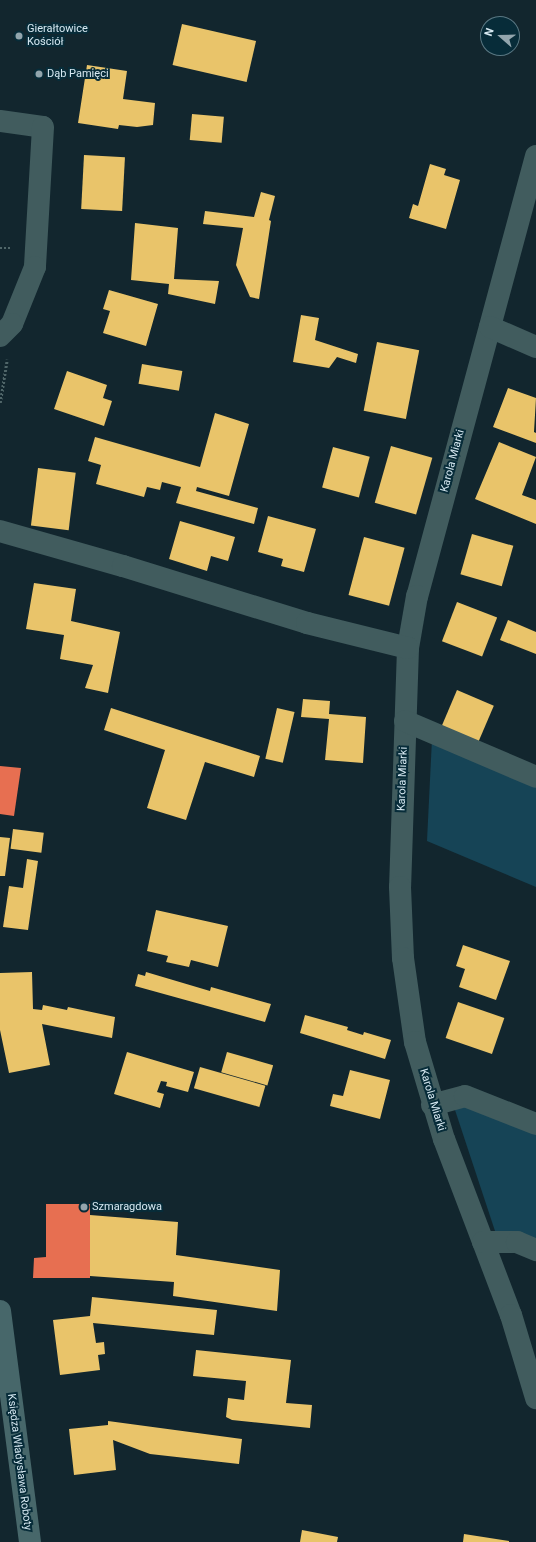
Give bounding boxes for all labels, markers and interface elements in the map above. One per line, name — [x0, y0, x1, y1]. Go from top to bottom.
north arrow — [480, 16, 520, 56]
place label: Gierałtowice Kościół — [27, 23, 88, 49]
text: N — [482, 26, 497, 38]
marker: Gierałtowice Kościół — [14, 31, 24, 41]
place label: Dąb Pamięci — [47, 67, 109, 81]
marker: Dąb Pamięci — [34, 69, 44, 79]
street label: Karola Miarki — [438, 428, 468, 494]
street label: Karola Miarki — [395, 747, 411, 811]
street label: Karola Miarki — [416, 1067, 448, 1133]
place label: Szmaragdowa — [92, 1200, 162, 1214]
marker: Szmaragdowa — [79, 1202, 89, 1212]
street label: Księdza Władysława Roboty — [4, 1393, 34, 1531]

